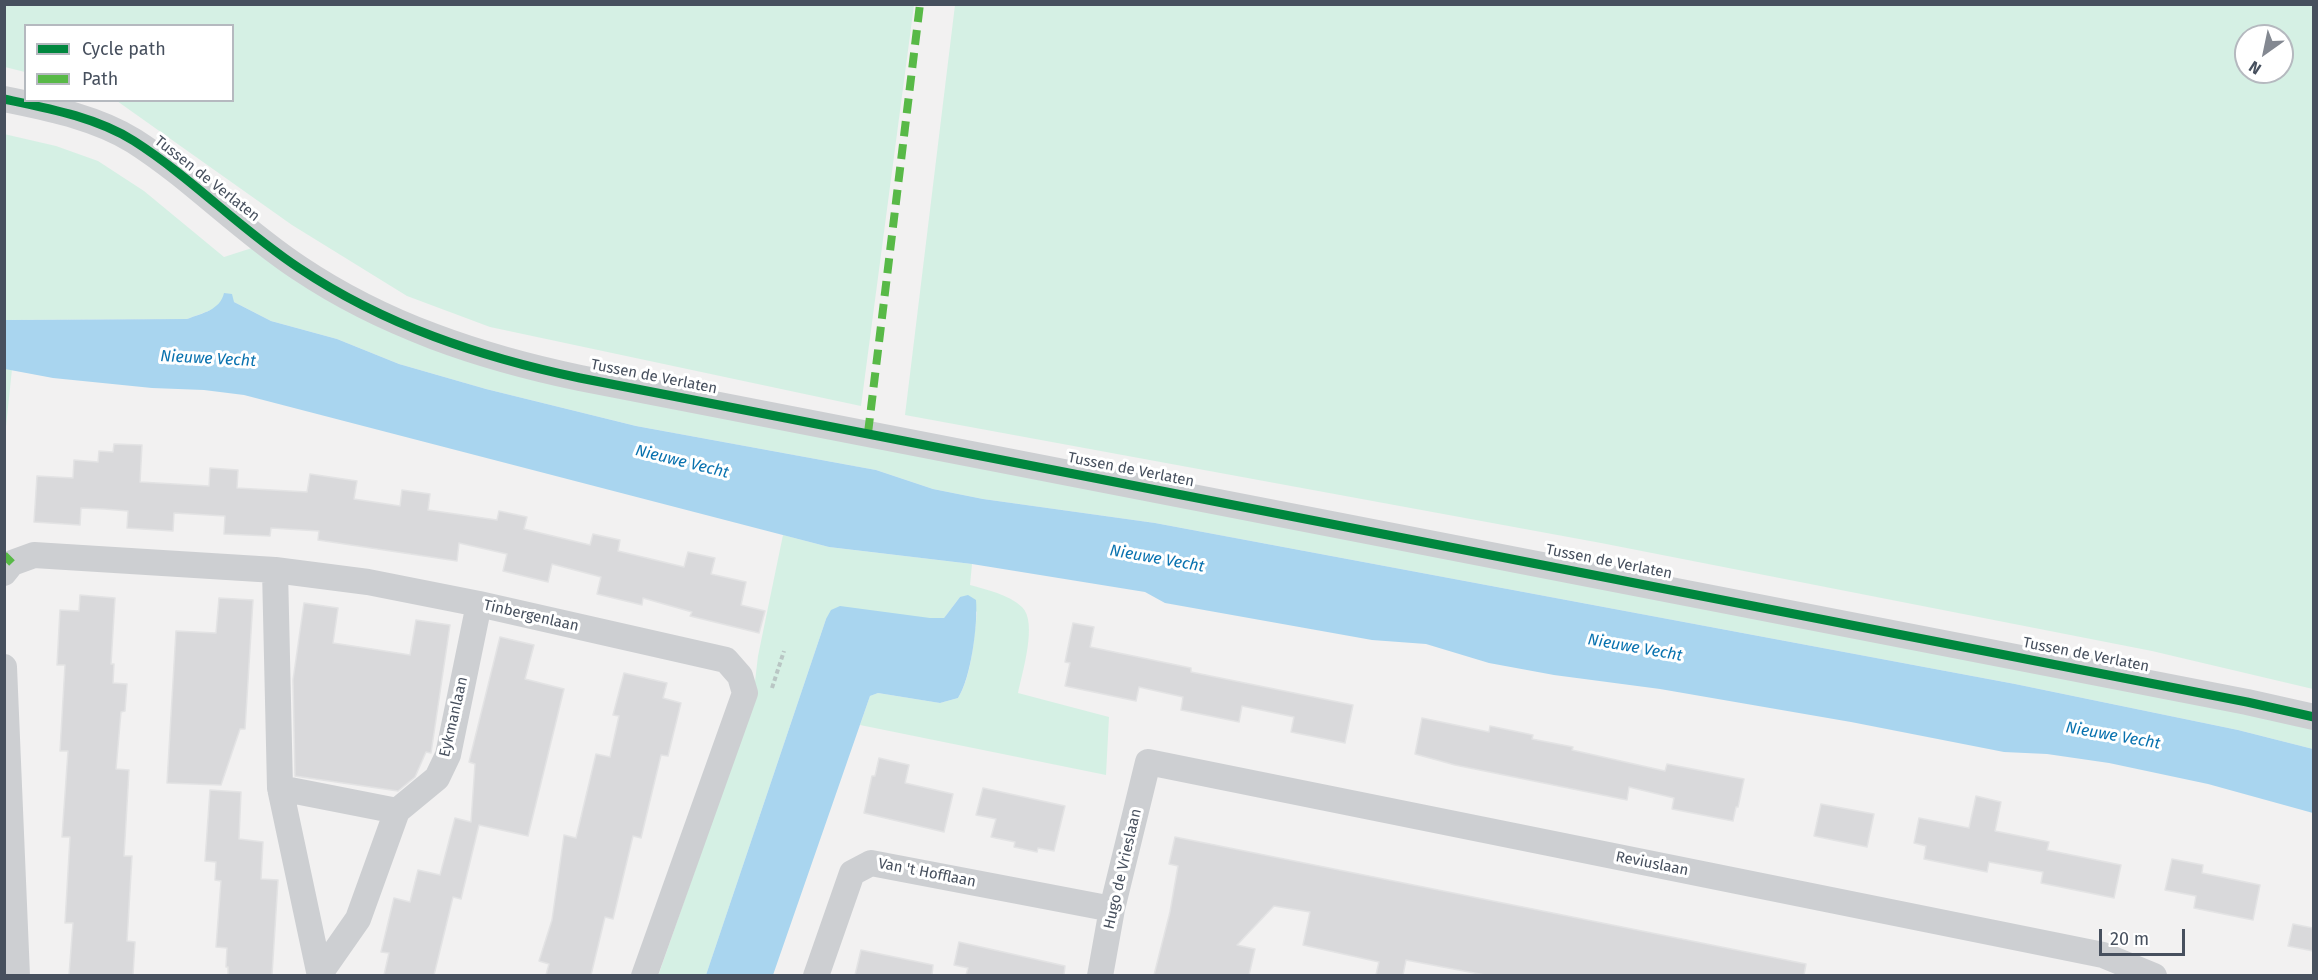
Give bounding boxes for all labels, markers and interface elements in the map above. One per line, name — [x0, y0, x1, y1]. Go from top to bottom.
legend — [24, 24, 234, 102]
north arrow — [2234, 24, 2294, 84]
text: Cycle path — [82, 38, 166, 60]
text: N — [2245, 57, 2265, 79]
text: Path — [82, 68, 118, 90]
street label: Tussen de Verlaten — [151, 132, 263, 226]
water label: Nieuwe Vecht — [160, 347, 256, 371]
street label: Tussen de Verlaten — [589, 356, 719, 398]
water label: Nieuwe Vecht — [633, 441, 731, 483]
street label: Tussen de Verlaten — [1066, 449, 1196, 491]
water label: Nieuwe Vecht — [1108, 541, 1206, 577]
street label: Tussen de Verlaten — [1544, 541, 1674, 583]
street label: Tinbergenlaan — [482, 596, 580, 636]
water label: Nieuwe Vecht — [1586, 630, 1684, 666]
street label: Tussen de Verlaten — [2021, 634, 2151, 676]
street label: Eykmanlaan — [436, 675, 472, 759]
water label: Nieuwe Vecht — [2064, 718, 2162, 754]
street label: Hugo de Vrieslaan — [1100, 807, 1146, 931]
street label: Reviuslaan — [1614, 848, 1690, 880]
street label: Van 't Hofflaan — [877, 855, 977, 891]
scale bar — [2102, 917, 2188, 955]
text: 20 m — [2110, 928, 2149, 950]

